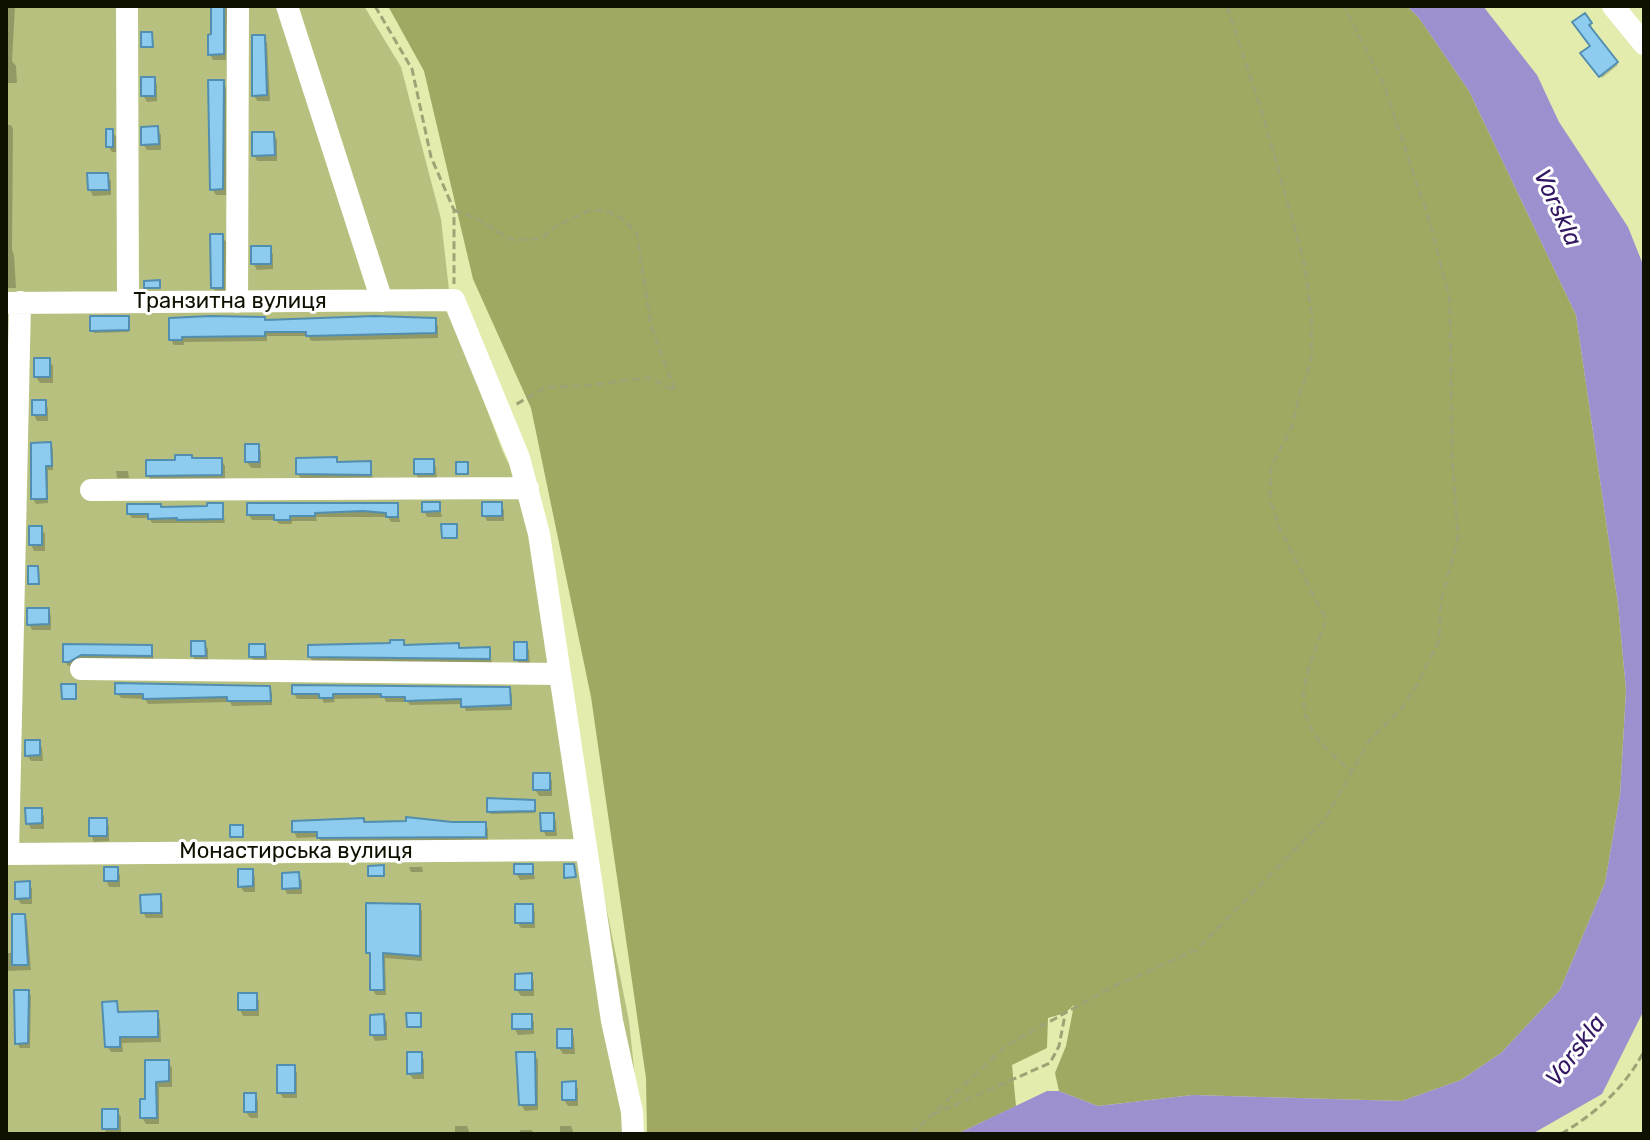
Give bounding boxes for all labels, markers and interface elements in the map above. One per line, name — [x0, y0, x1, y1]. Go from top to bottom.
water label: Vorskla — [1527, 165, 1587, 251]
street label: Транзитна вулиця — [133, 289, 327, 315]
street label: Монастирська вулиця — [179, 839, 413, 865]
water label: Vorskla — [1540, 1010, 1612, 1092]

